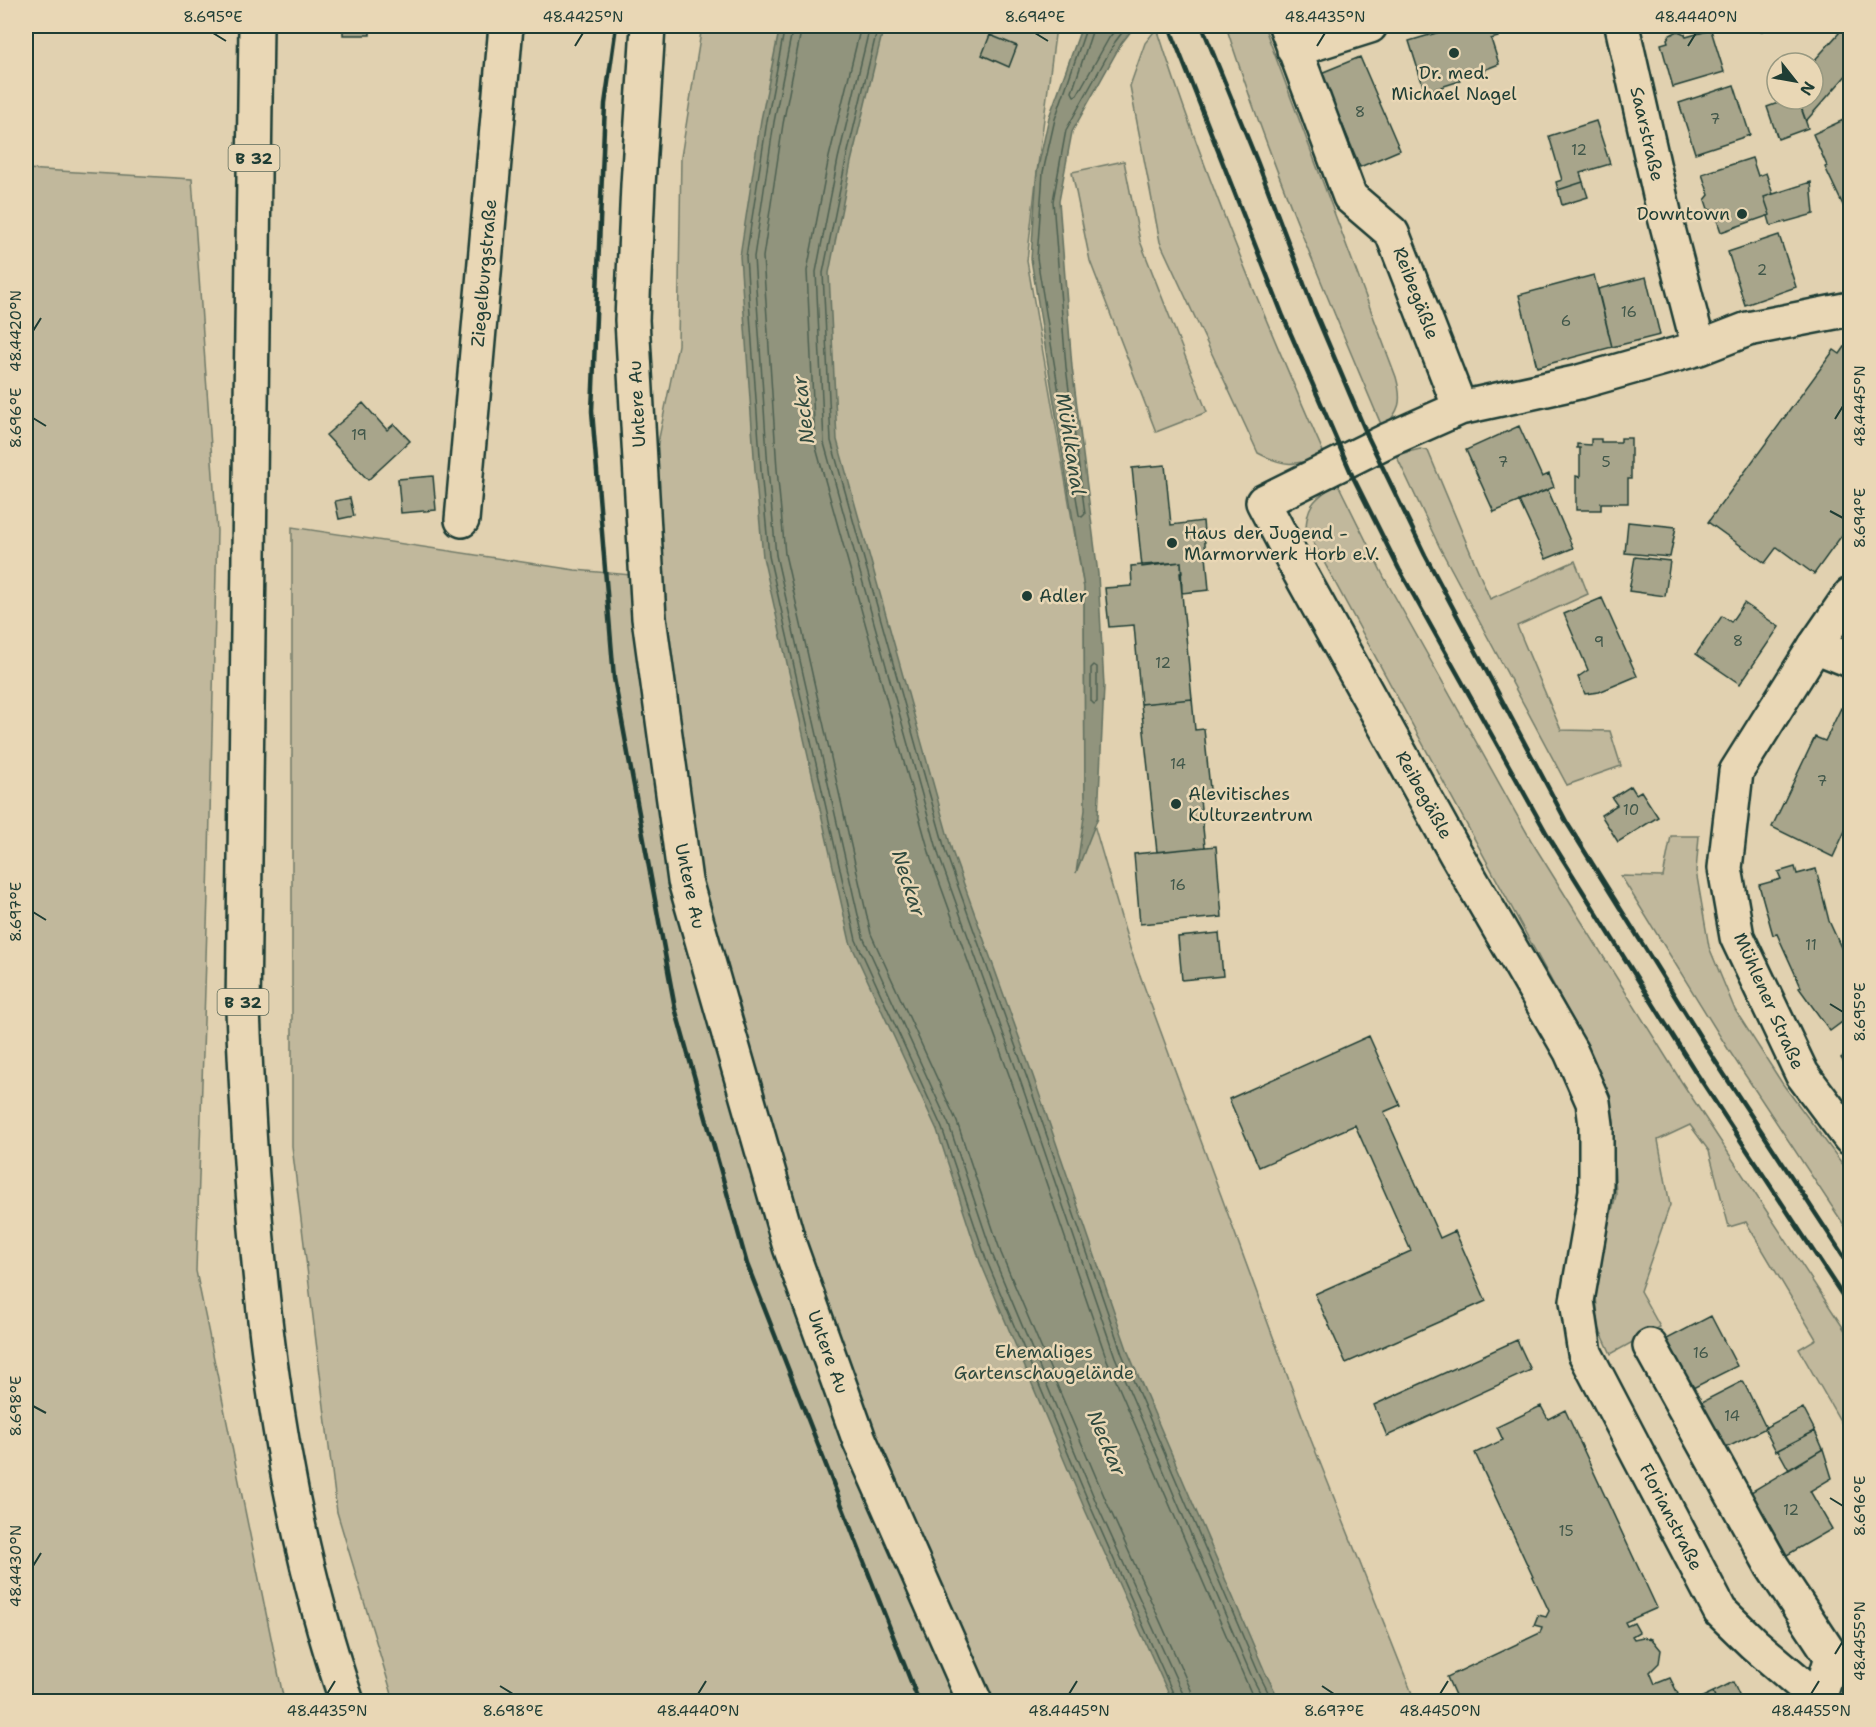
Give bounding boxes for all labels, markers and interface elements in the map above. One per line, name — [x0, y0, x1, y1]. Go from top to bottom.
text: 8.695°E — [183, 7, 243, 27]
text: 48.4425°N — [543, 7, 623, 27]
text: 8.694°E — [1005, 7, 1065, 27]
text: 48.4435°N — [1285, 7, 1365, 27]
text: 48.4440°N — [1655, 7, 1738, 27]
marker: Dr. med. Michael Nagel — [1447, 46, 1461, 60]
north arrow — [1765, 51, 1825, 111]
place label: Dr. med. Michael Nagel — [1391, 61, 1517, 106]
text: N — [1795, 78, 1820, 99]
street label: Saarstraße — [1624, 84, 1670, 184]
house number: 8 — [1355, 102, 1365, 122]
house number: 7 — [1710, 109, 1720, 129]
house number: 12 — [1571, 140, 1587, 160]
road number: B 32 — [228, 145, 280, 171]
street label: Ziegelburgstraße — [466, 198, 502, 348]
place label: Downtown — [1637, 202, 1730, 226]
marker: Downtown — [1735, 207, 1749, 221]
street label: Reibegäßle — [1387, 243, 1445, 343]
house number: 2 — [1757, 260, 1767, 280]
text: 48.4420°N — [6, 290, 26, 372]
house number: 16 — [1621, 302, 1637, 322]
house number: 6 — [1561, 311, 1571, 331]
street label: Untere Au — [623, 360, 651, 448]
text: 48.4445°N — [1850, 365, 1870, 447]
water label: Neckar — [786, 374, 820, 446]
text: 8.696°E — [6, 388, 26, 448]
water label: Mühlkanal — [1050, 391, 1092, 497]
house number: 19 — [351, 425, 367, 445]
house number: 7 — [1498, 452, 1508, 472]
house number: 5 — [1601, 452, 1611, 472]
text: 8.694°E — [1850, 488, 1870, 548]
place label: Haus der Jugend - Marmorwerk Horb e.V. — [1184, 521, 1379, 566]
marker: Haus der Jugend - Marmorwerk Horb e.V. — [1165, 536, 1179, 550]
place label: Adler — [1039, 584, 1087, 608]
marker: Adler — [1020, 589, 1034, 603]
house number: 8 — [1733, 631, 1743, 651]
house number: 9 — [1594, 632, 1604, 652]
house number: 12 — [1155, 653, 1171, 673]
street label: Reibegäßle — [1390, 747, 1458, 843]
house number: 14 — [1170, 754, 1186, 774]
house number: 7 — [1817, 771, 1827, 791]
place label: Alevitisches Kulturzentrum — [1188, 782, 1313, 827]
marker: Alevitisches Kulturzentrum — [1169, 797, 1183, 811]
house number: 10 — [1623, 800, 1639, 820]
street label: Untere Au — [669, 841, 711, 931]
water label: Neckar — [886, 846, 932, 920]
house number: 16 — [1170, 875, 1186, 895]
text: 8.697°E — [6, 882, 26, 942]
street label: Mühlener Straße — [1728, 929, 1810, 1073]
house number: 11 — [1805, 935, 1817, 955]
text: 8.695°E — [1850, 982, 1870, 1042]
road number: B 32 — [218, 989, 268, 1015]
street label: Untere Au — [802, 1307, 854, 1397]
park label: Ehemaliges Gartenschaugelände — [954, 1340, 1134, 1385]
house number: 16 — [1693, 1343, 1709, 1363]
text: 8.698°E — [6, 1376, 26, 1436]
water label: Neckar — [1082, 1406, 1133, 1480]
house number: 14 — [1724, 1406, 1740, 1426]
street label: Florianstraße — [1634, 1459, 1708, 1575]
text: 8.696°E — [1850, 1476, 1870, 1536]
house number: 12 — [1783, 1500, 1799, 1520]
house number: 15 — [1558, 1521, 1574, 1541]
text: 48.4430°N — [6, 1525, 26, 1607]
text: 48.4455°N — [1850, 1601, 1870, 1681]
text: 48.4435°N — [287, 1701, 367, 1721]
text: 8.698°E — [483, 1701, 543, 1721]
text: 48.4440°N — [657, 1701, 740, 1721]
text: 48.4445°N — [1028, 1701, 1110, 1721]
text: 8.697°E — [1304, 1701, 1364, 1721]
text: 48.4450°N — [1399, 1701, 1481, 1721]
text: 48.4455°N — [1771, 1701, 1851, 1721]

